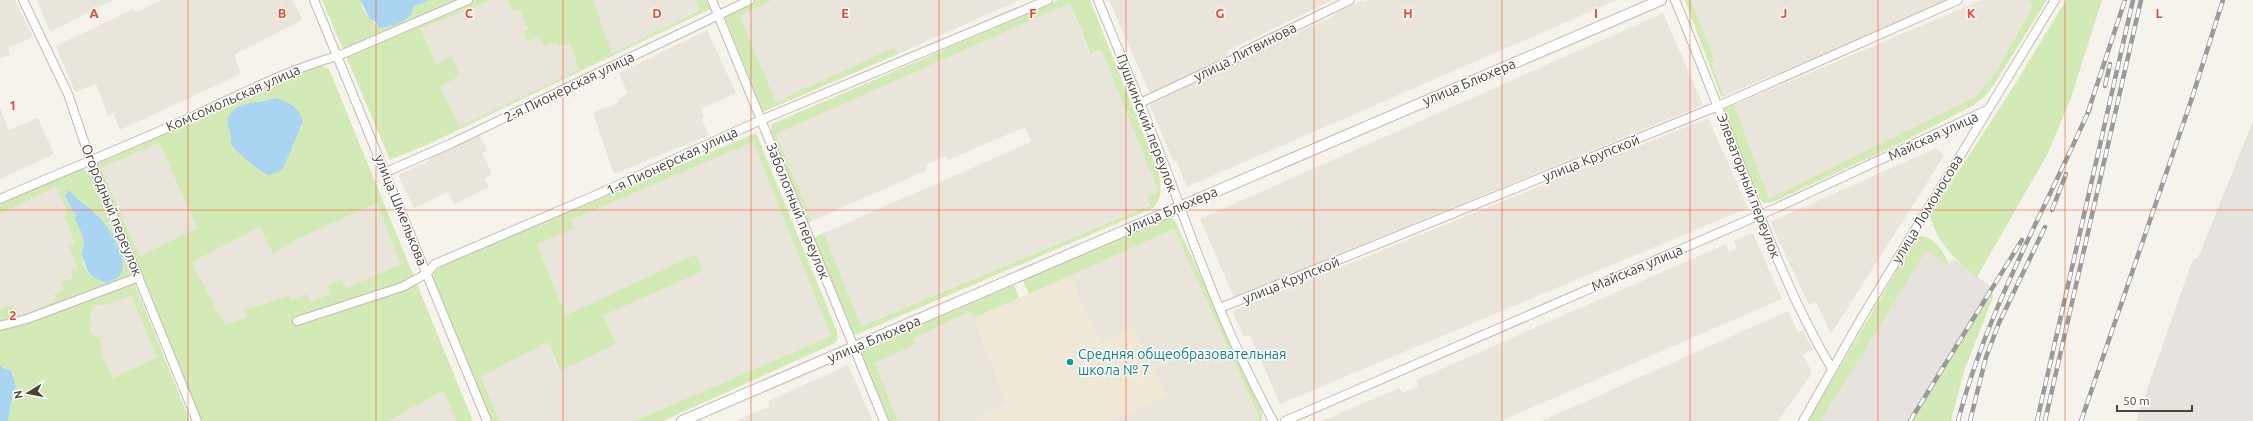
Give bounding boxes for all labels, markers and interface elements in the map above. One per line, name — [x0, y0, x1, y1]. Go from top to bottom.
text: A — [89, 6, 99, 20]
text: B — [278, 6, 287, 20]
text: C — [465, 6, 474, 20]
text: D — [652, 6, 662, 20]
text: E — [841, 6, 849, 20]
text: F — [1029, 6, 1037, 20]
text: G — [1216, 6, 1225, 20]
text: H — [1403, 6, 1413, 20]
text: I — [1594, 6, 1598, 20]
text: J — [1781, 6, 1787, 20]
text: K — [1967, 6, 1976, 20]
text: L — [2155, 6, 2163, 20]
street label: улица Литвинова — [1191, 19, 1299, 85]
street label: 2-я Пионерская улица — [501, 48, 637, 126]
street label: Пушкинский переулок — [1113, 52, 1181, 194]
street label: улица Блюхера — [1420, 55, 1518, 109]
street label: Комсомольская улица — [163, 61, 303, 135]
text: 1 — [9, 98, 17, 112]
street label: Майская улица — [1885, 108, 1981, 164]
street label: Элеваторный переулок — [1714, 111, 1784, 261]
street label: 1-я Пионерская улица — [604, 124, 740, 198]
street label: улица Крупской — [1540, 131, 1642, 185]
street label: Заболотный переулок — [763, 140, 833, 282]
street label: Огородный переулок — [78, 142, 146, 278]
street label: улица Шмелькова — [371, 152, 431, 268]
street label: улица Ломоносова — [1888, 152, 1966, 266]
street label: улица Блюхера — [1122, 183, 1220, 237]
street label: Майская улица — [1589, 242, 1685, 294]
street label: улица Крупской — [1240, 253, 1342, 307]
text: 2 — [9, 308, 17, 322]
street label: улица Блюхера — [825, 312, 923, 366]
place label: Средняя общеобразовательная школа № 7 — [1078, 346, 1287, 378]
marker: Средняя общеобразовательная школа № 7 — [1065, 357, 1075, 367]
north arrow — [8, 373, 48, 413]
scale bar — [2117, 387, 2192, 413]
text: N — [12, 390, 25, 400]
text: 50 m — [2123, 394, 2150, 407]

